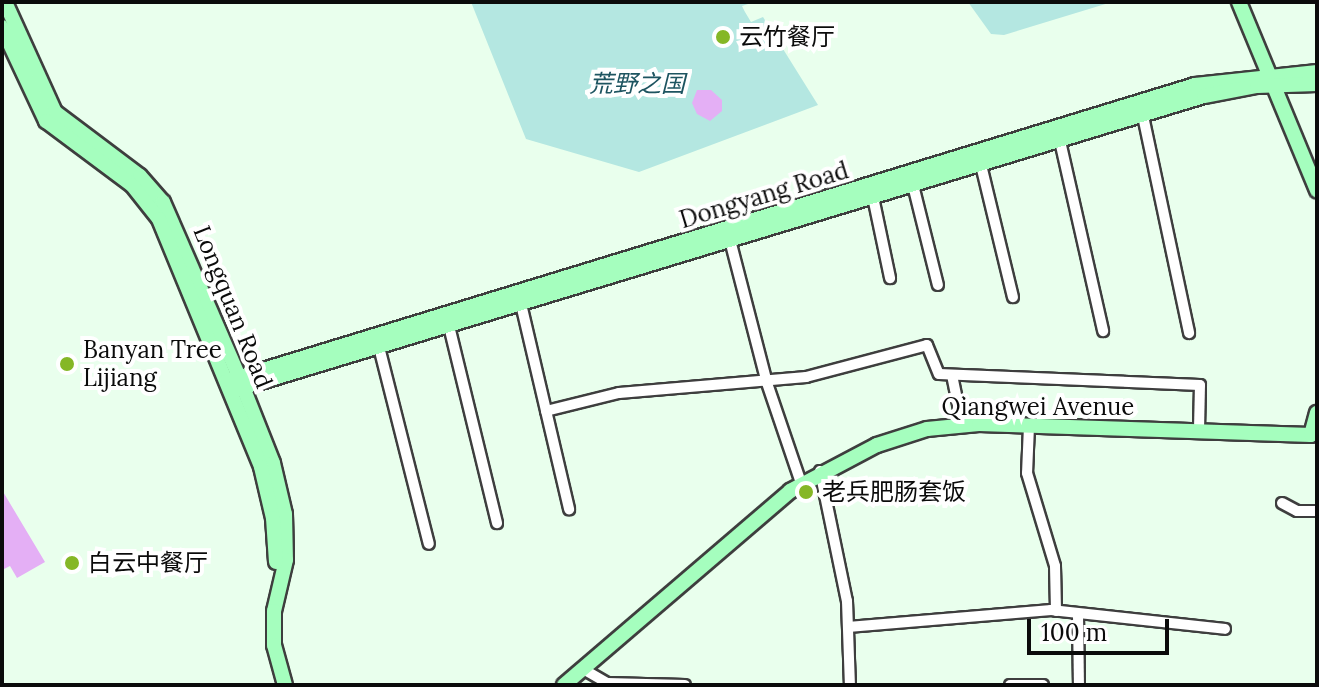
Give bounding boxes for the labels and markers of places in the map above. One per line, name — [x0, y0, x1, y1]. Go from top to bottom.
place label: 云竹餐厅 — [739, 23, 835, 51]
marker: 云竹餐厅 — [714, 28, 732, 46]
place label: Banyan Tree Lijiang — [83, 336, 222, 392]
marker: Banyan Tree Lijiang — [58, 355, 76, 373]
place label: 老兵肥肠套饭 — [822, 478, 966, 506]
marker: 老兵肥肠套饭 — [797, 483, 815, 501]
place label: 白云中餐厅 — [88, 549, 208, 577]
marker: 白云中餐厅 — [63, 554, 81, 572]

